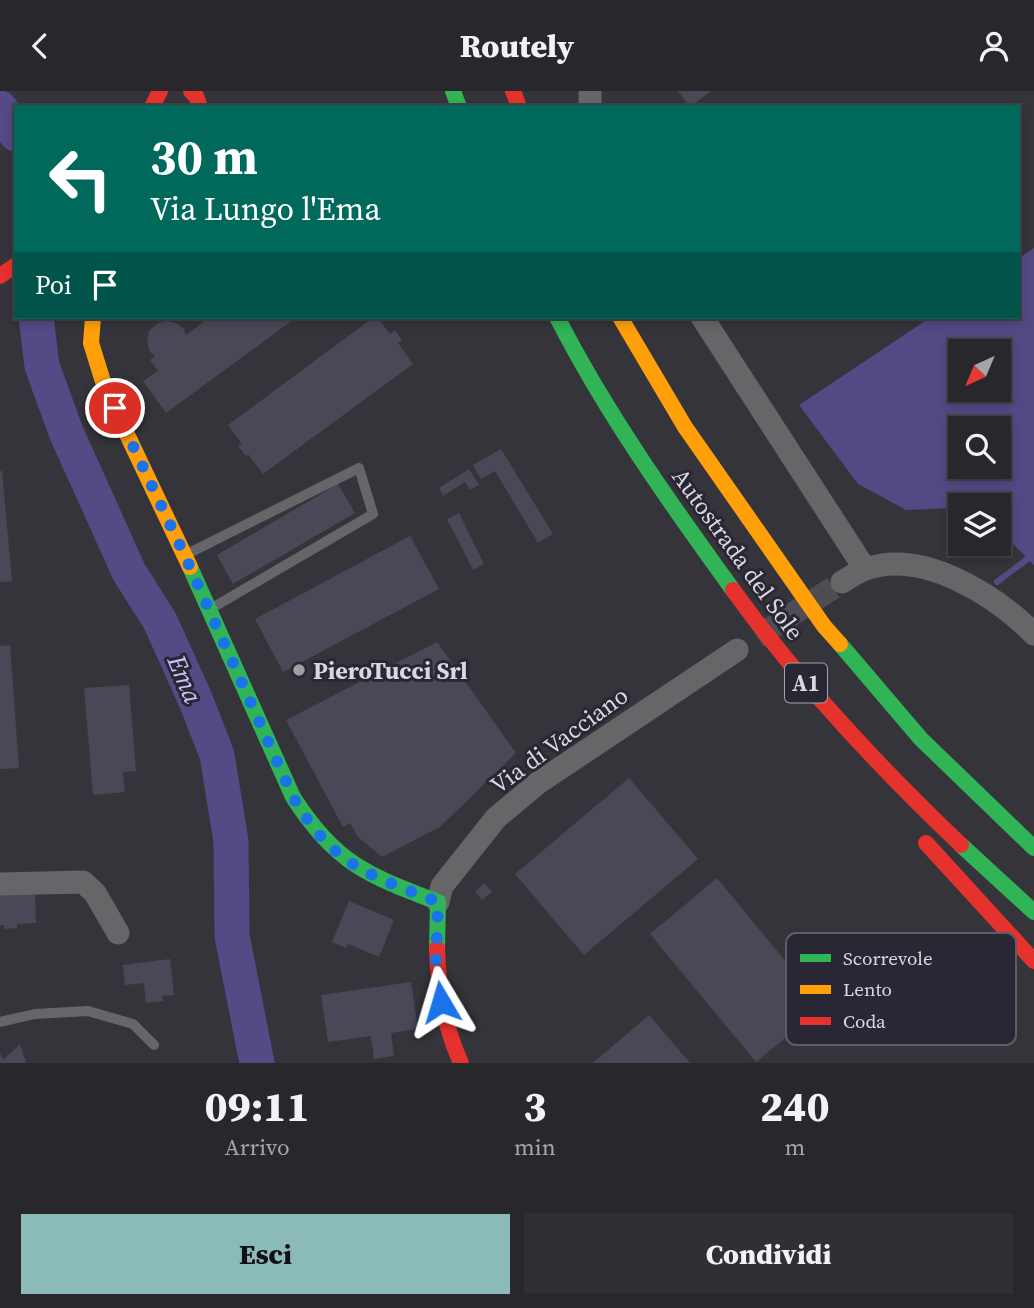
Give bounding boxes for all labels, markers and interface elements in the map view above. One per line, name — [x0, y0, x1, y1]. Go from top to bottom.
text: Routely — [460, 24, 574, 68]
icon: back — [21, 27, 59, 65]
icon: person — [975, 27, 1013, 65]
text: 30 m — [150, 123, 258, 190]
icon: left — [35, 133, 126, 224]
text: Via Lungo l'Ema — [150, 187, 381, 231]
icon: arrive — [86, 266, 124, 304]
text: Poi — [35, 267, 72, 303]
north arrow — [948, 339, 1012, 403]
map controls — [948, 339, 1011, 556]
pin — [85, 378, 145, 438]
icon: arrive — [96, 389, 134, 427]
button: search — [948, 416, 1011, 479]
street label: Autostrada del Sole — [664, 461, 812, 647]
button: layers — [948, 493, 1011, 556]
water label: Ema — [158, 648, 211, 709]
place label: PieroTucci Srl — [313, 654, 468, 687]
marker: PieroTucci Srl — [291, 662, 307, 678]
road number: A1 — [785, 663, 827, 703]
street label: Via di Vacciano — [483, 679, 635, 801]
legend — [786, 933, 1016, 1045]
text: Scorrevole — [843, 945, 933, 971]
position arrow — [404, 965, 478, 1039]
text: Lento — [843, 976, 892, 1002]
text: Coda — [843, 1008, 886, 1034]
text: 09:11 — [204, 1077, 310, 1135]
text: 3 — [523, 1077, 546, 1135]
text: 240 — [760, 1077, 830, 1135]
text: Arrivo — [225, 1131, 290, 1163]
text: min — [514, 1131, 556, 1163]
text: m — [784, 1131, 805, 1163]
button: Esci — [21, 1214, 510, 1294]
button: Condividi — [524, 1214, 1013, 1294]

